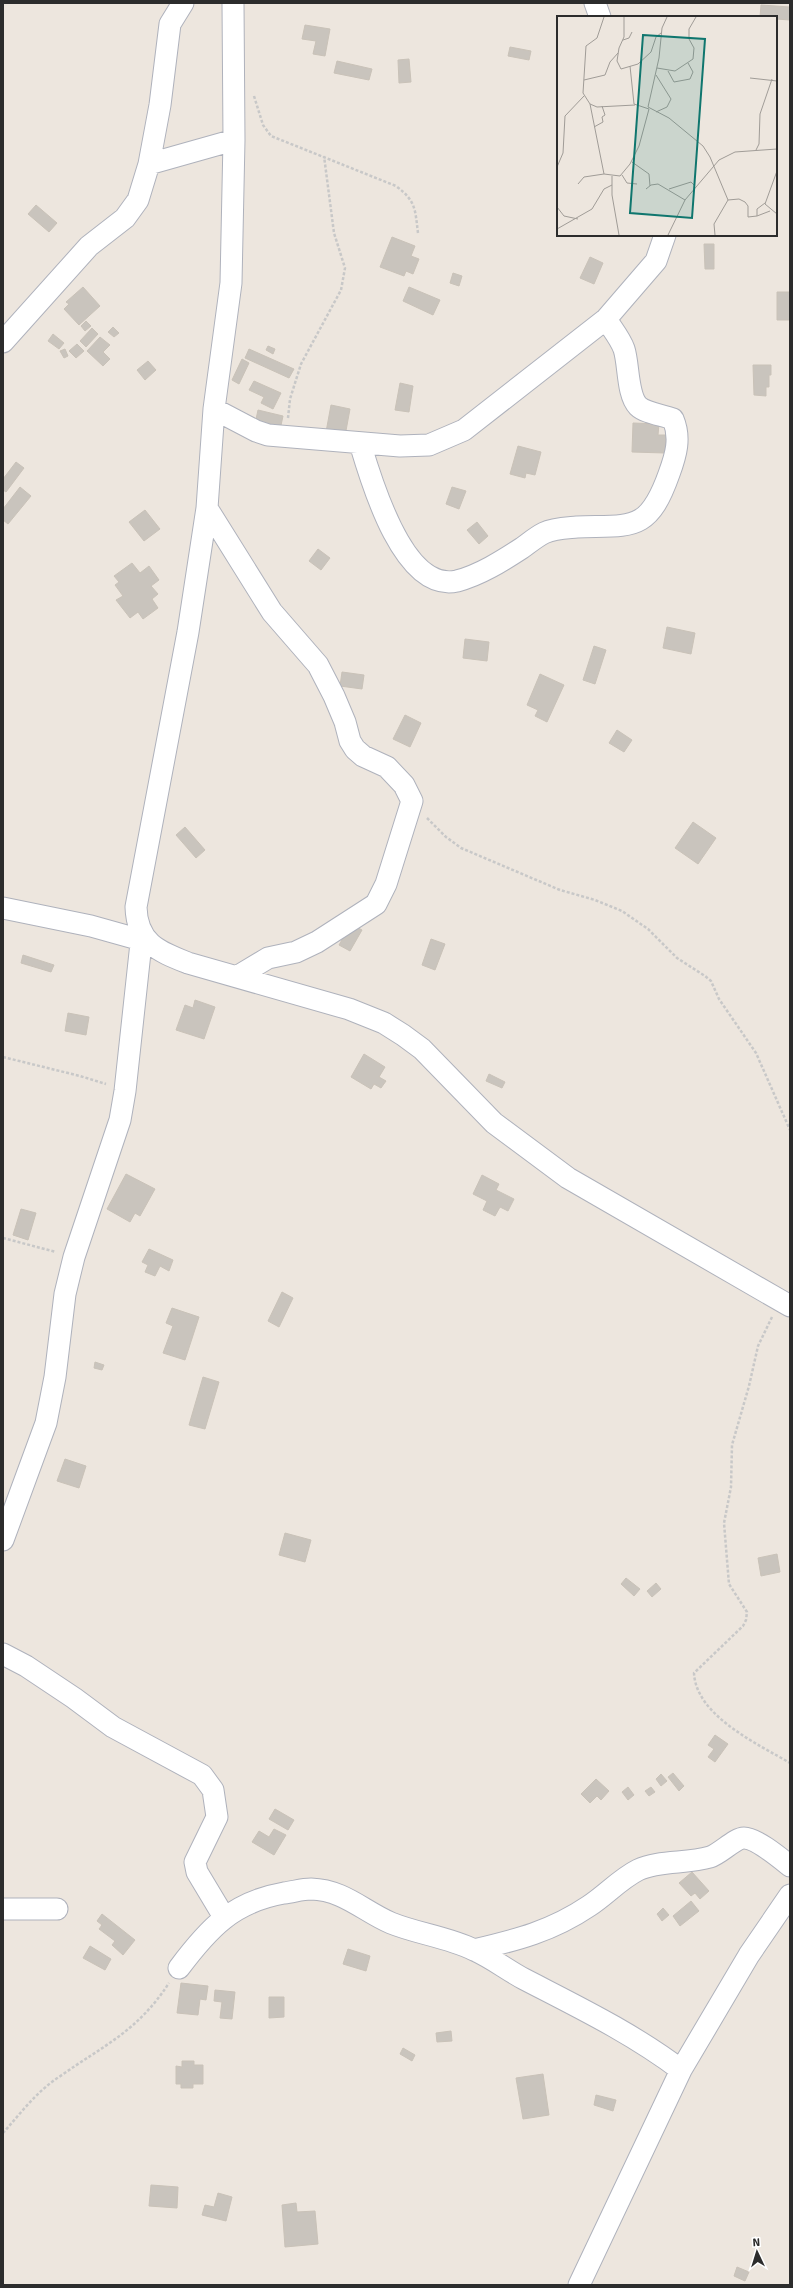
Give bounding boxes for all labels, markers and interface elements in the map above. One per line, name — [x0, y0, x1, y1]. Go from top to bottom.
inset map — [557, 16, 777, 236]
north arrow — [737, 2232, 777, 2272]
text: N — [752, 2236, 761, 2249]

